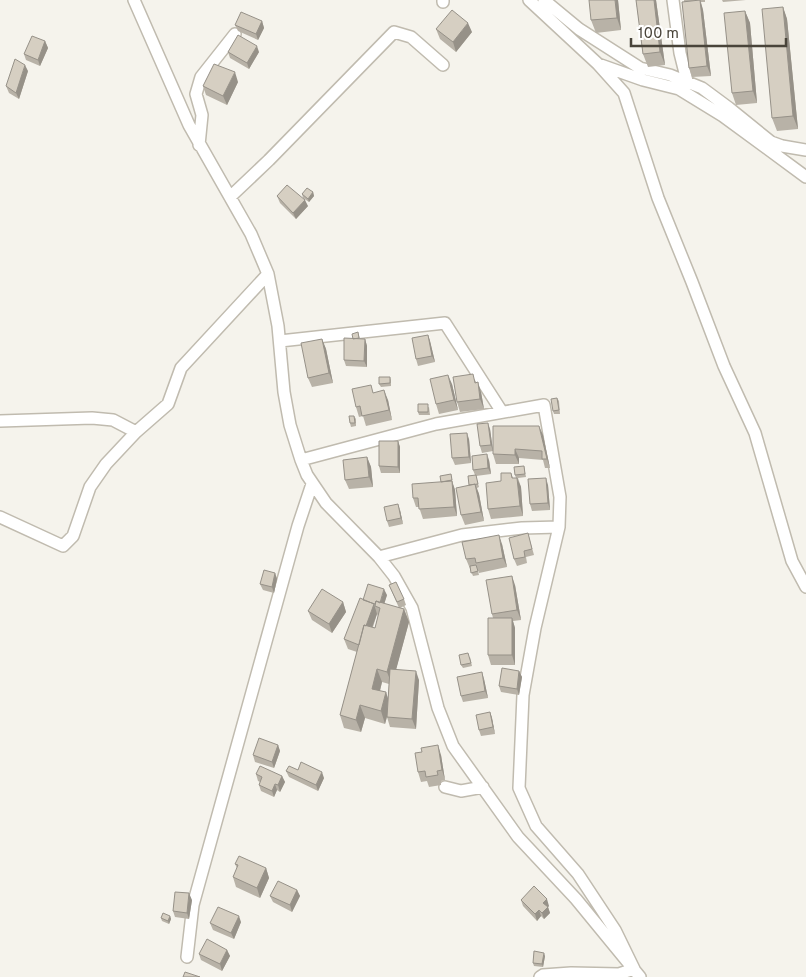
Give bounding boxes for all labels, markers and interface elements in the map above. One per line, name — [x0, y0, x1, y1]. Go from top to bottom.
scale bar — [631, 15, 786, 47]
text: 100 m — [638, 25, 679, 44]

